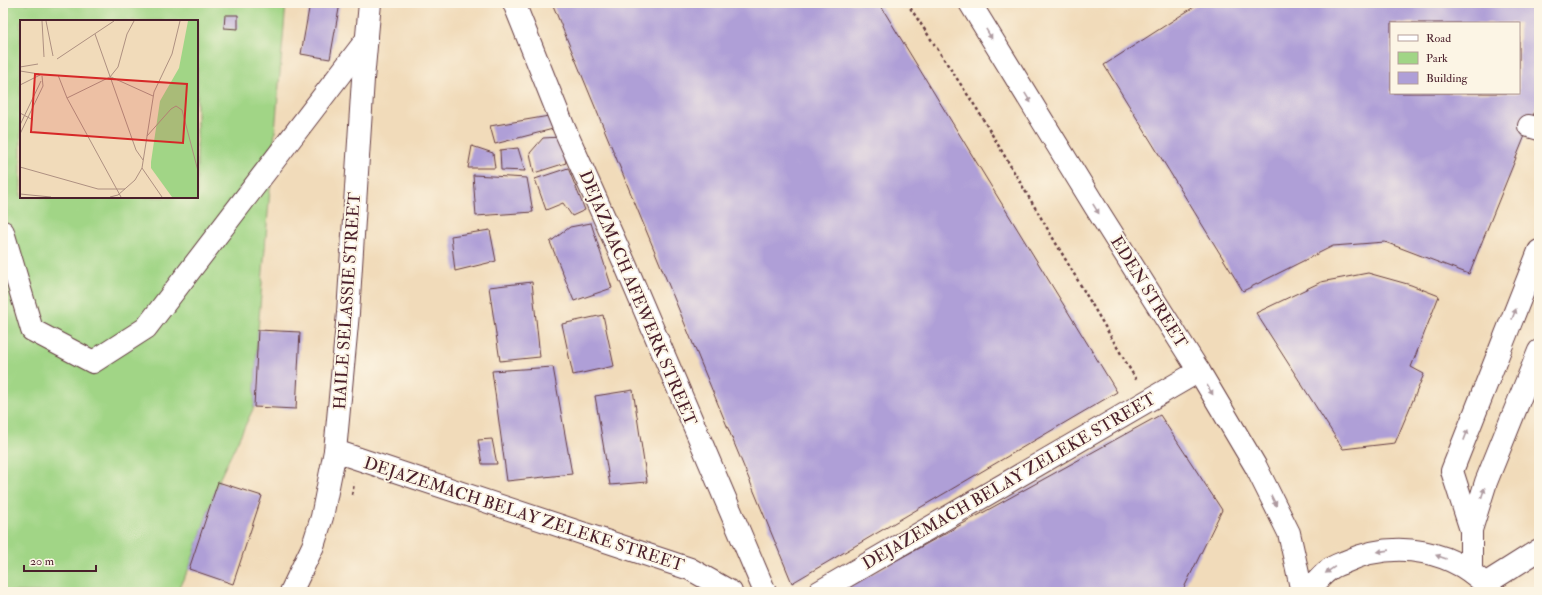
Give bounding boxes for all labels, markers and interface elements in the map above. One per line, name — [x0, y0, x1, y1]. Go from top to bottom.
inset map — [20, 20, 198, 198]
legend — [1390, 22, 1520, 94]
one-way arrow — [985, 29, 993, 39]
text: Road — [1426, 31, 1451, 46]
text: Park — [1426, 51, 1448, 66]
text: Building — [1426, 71, 1469, 86]
one-way arrow — [1024, 93, 1032, 103]
street label: DEJAZMACH AFEWERK STREET — [574, 167, 702, 430]
street label: HAILE SELASSIE STREET — [329, 191, 365, 410]
one-way arrow — [1092, 204, 1100, 214]
street label: EDEN STREET — [1106, 232, 1192, 352]
one-way arrow — [1511, 308, 1517, 319]
one-way arrow — [1207, 384, 1214, 396]
street label: DEJAZEMACH BELAY ZELEKE STREET — [858, 388, 1160, 575]
one-way arrow — [1464, 428, 1470, 440]
street label: DEJAZEMACH BELAY ZELEKE STREET — [361, 452, 687, 577]
one-way arrow — [1480, 487, 1486, 499]
one-way arrow — [1271, 495, 1278, 507]
scale bar — [24, 547, 96, 573]
one-way arrow — [1376, 548, 1389, 554]
text: 20 m — [30, 554, 55, 569]
one-way arrow — [1434, 554, 1446, 560]
one-way arrow — [1325, 566, 1335, 574]

